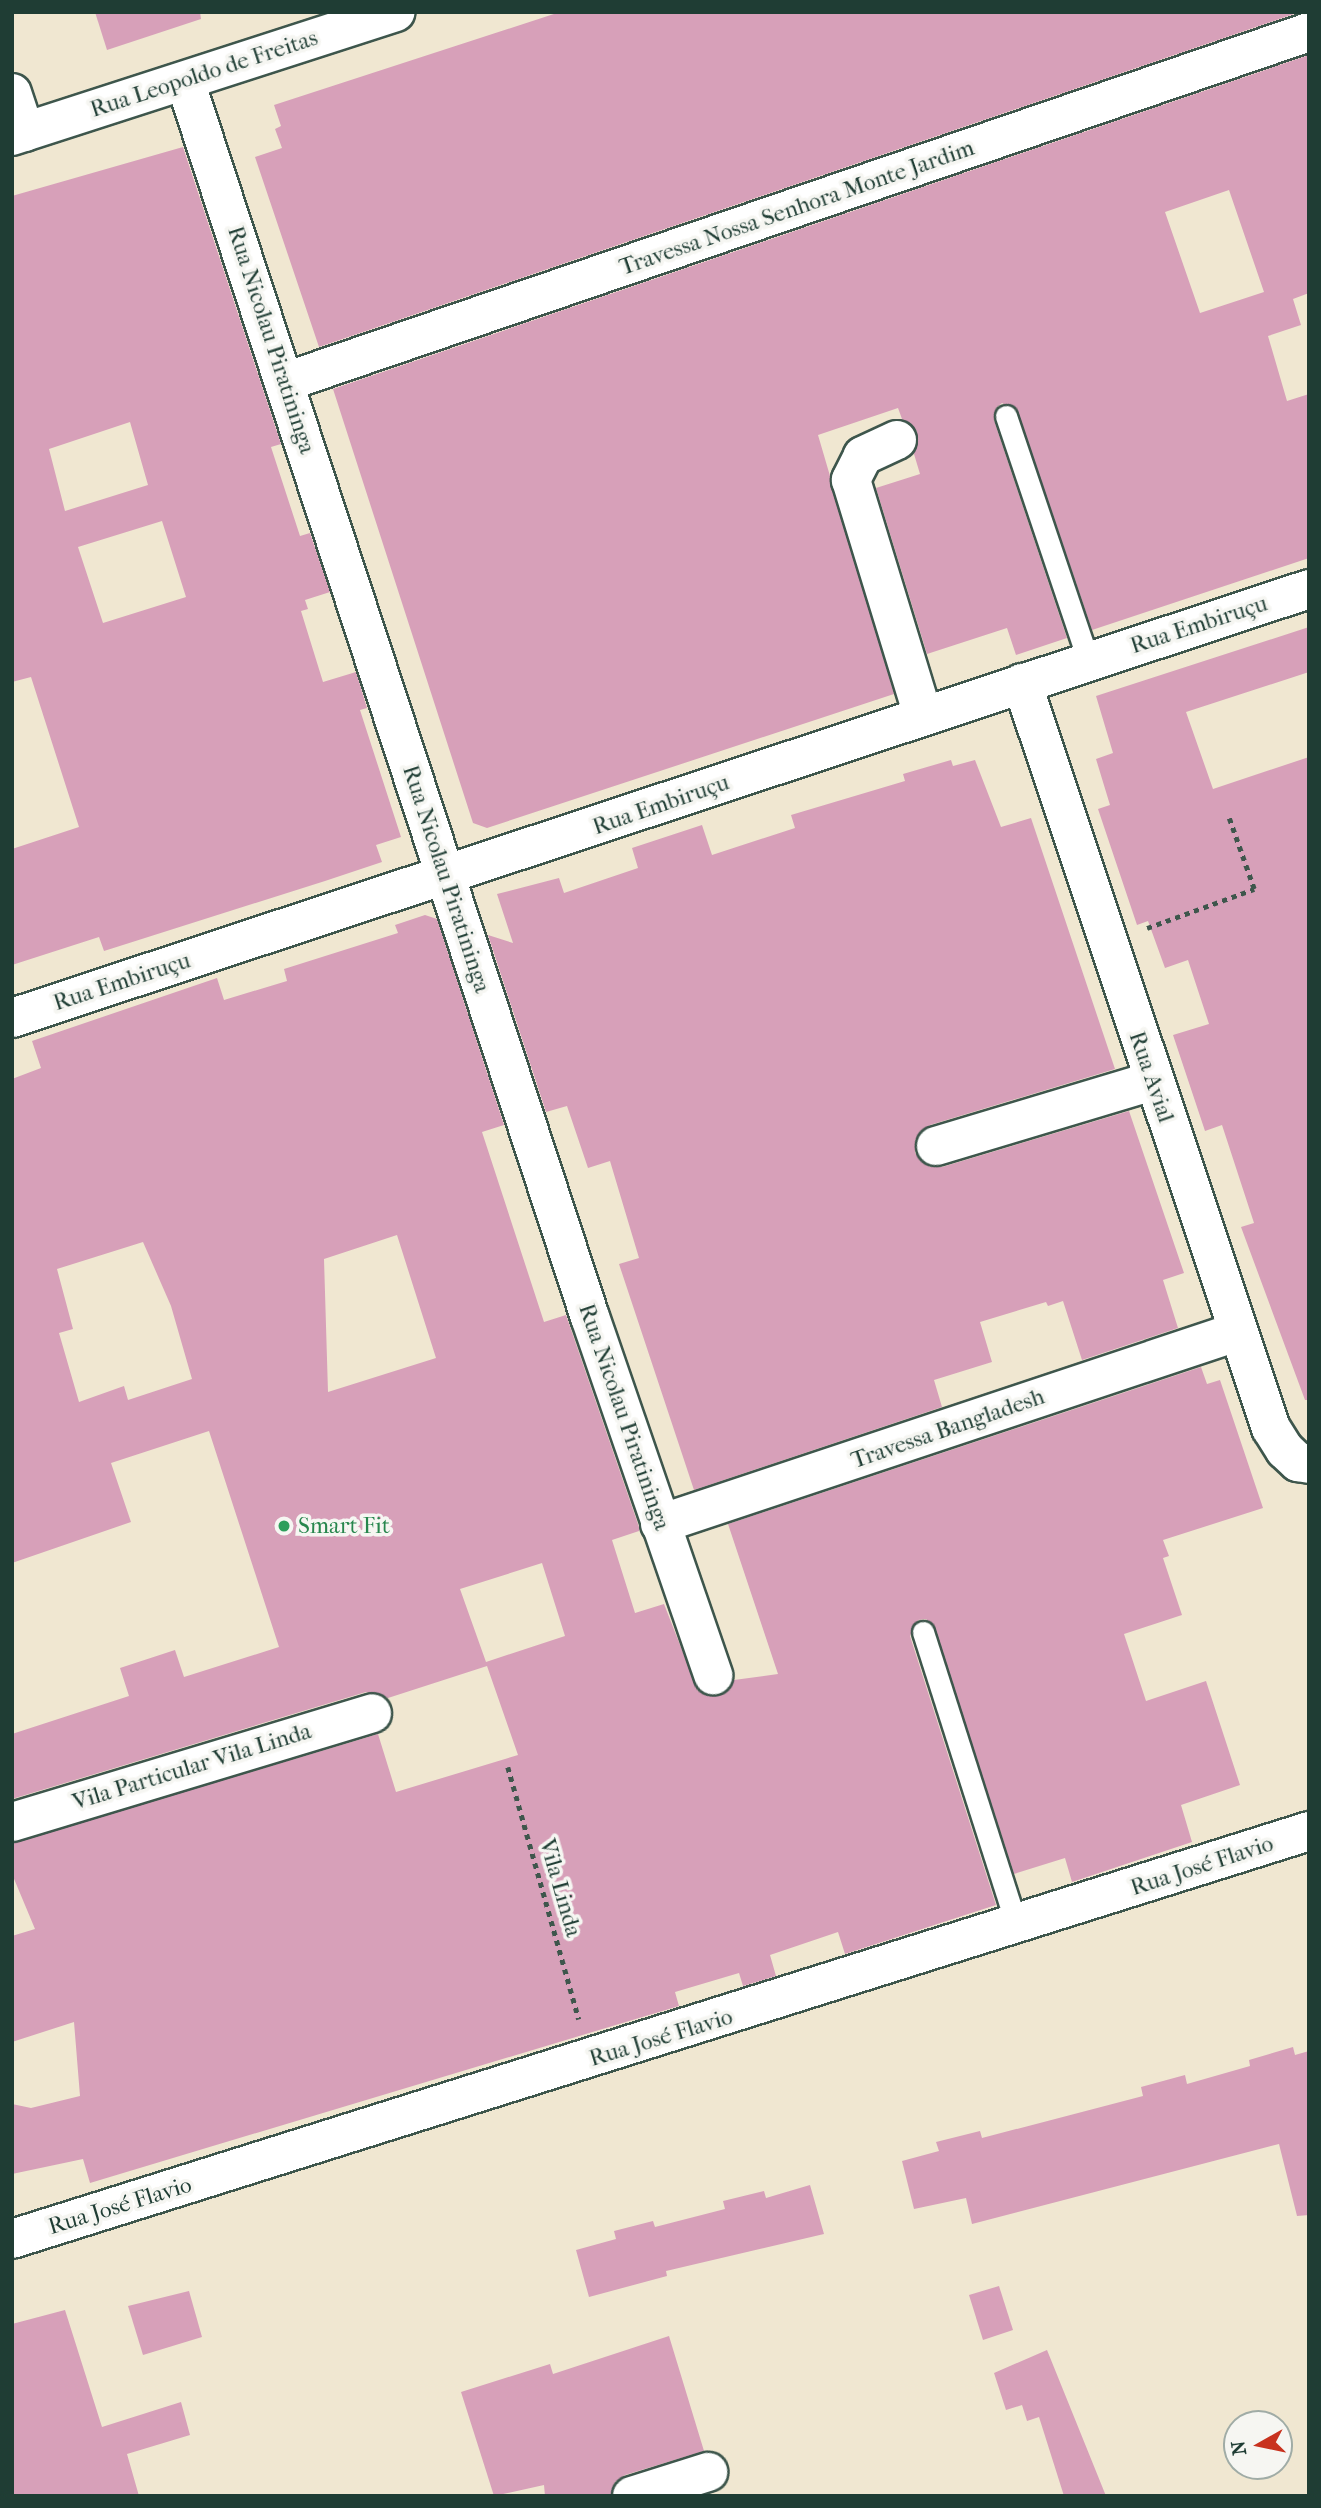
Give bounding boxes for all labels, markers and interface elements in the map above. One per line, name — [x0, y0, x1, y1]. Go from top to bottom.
street label: Rua Leopoldo de Freitas — [87, 24, 321, 124]
street label: Travessa Nossa Senhora Monte Jardim — [616, 134, 978, 282]
street label: Rua Nicolau Piratininga — [221, 223, 321, 457]
street label: Rua Embiruçu — [1127, 590, 1271, 660]
street label: Rua Nicolau Piratininga — [396, 762, 496, 996]
street label: Rua Embiruçu — [589, 769, 733, 841]
street label: Rua Embiruçu — [50, 947, 194, 1017]
street label: Rua Avial — [1123, 1028, 1179, 1126]
street label: Rua Nicolau Piratininga — [572, 1300, 676, 1534]
street label: Travessa Bangladesh — [848, 1383, 1048, 1475]
place label: Smart Fit — [298, 1512, 390, 1540]
marker: Smart Fit — [276, 1518, 292, 1534]
street label: Vila Particular Vila Linda — [69, 1718, 315, 1816]
street label: Rua José Flavio — [1127, 1830, 1277, 1902]
street label: Vila Linda — [533, 1836, 587, 1940]
street label: Rua José Flavio — [586, 2003, 736, 2073]
street label: Rua José Flavio — [45, 2171, 195, 2241]
north arrow — [1223, 2410, 1293, 2480]
text: N — [1227, 2439, 1251, 2457]

